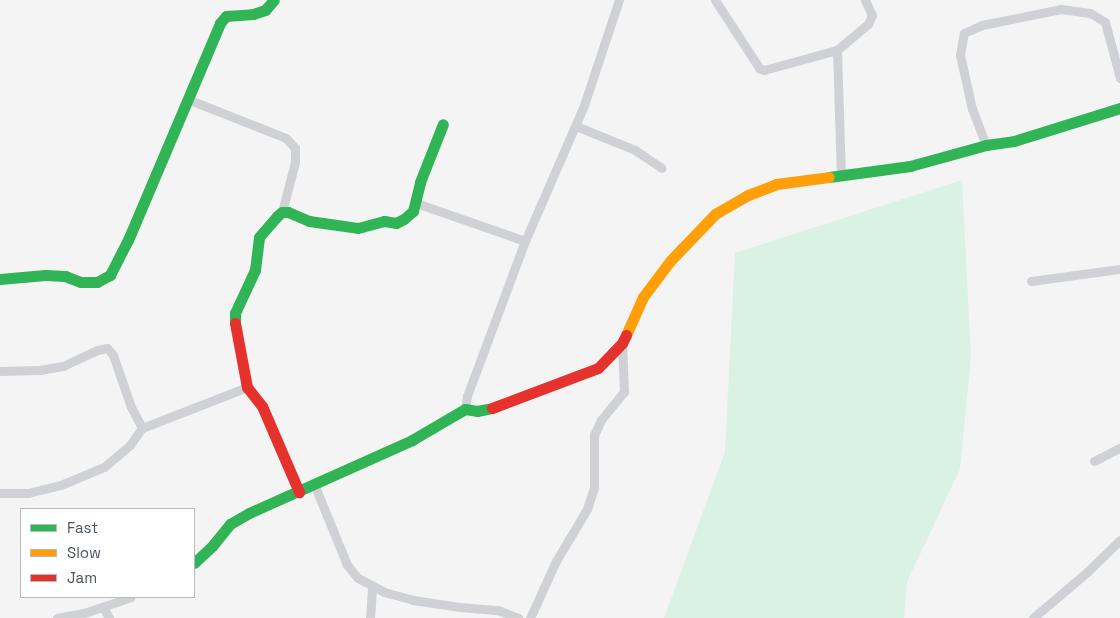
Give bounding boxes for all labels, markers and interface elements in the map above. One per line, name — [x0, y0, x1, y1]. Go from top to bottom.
legend — [20, 508, 195, 598]
text: Fast — [67, 518, 98, 537]
text: Slow — [67, 543, 101, 562]
text: Jam — [67, 568, 97, 587]

